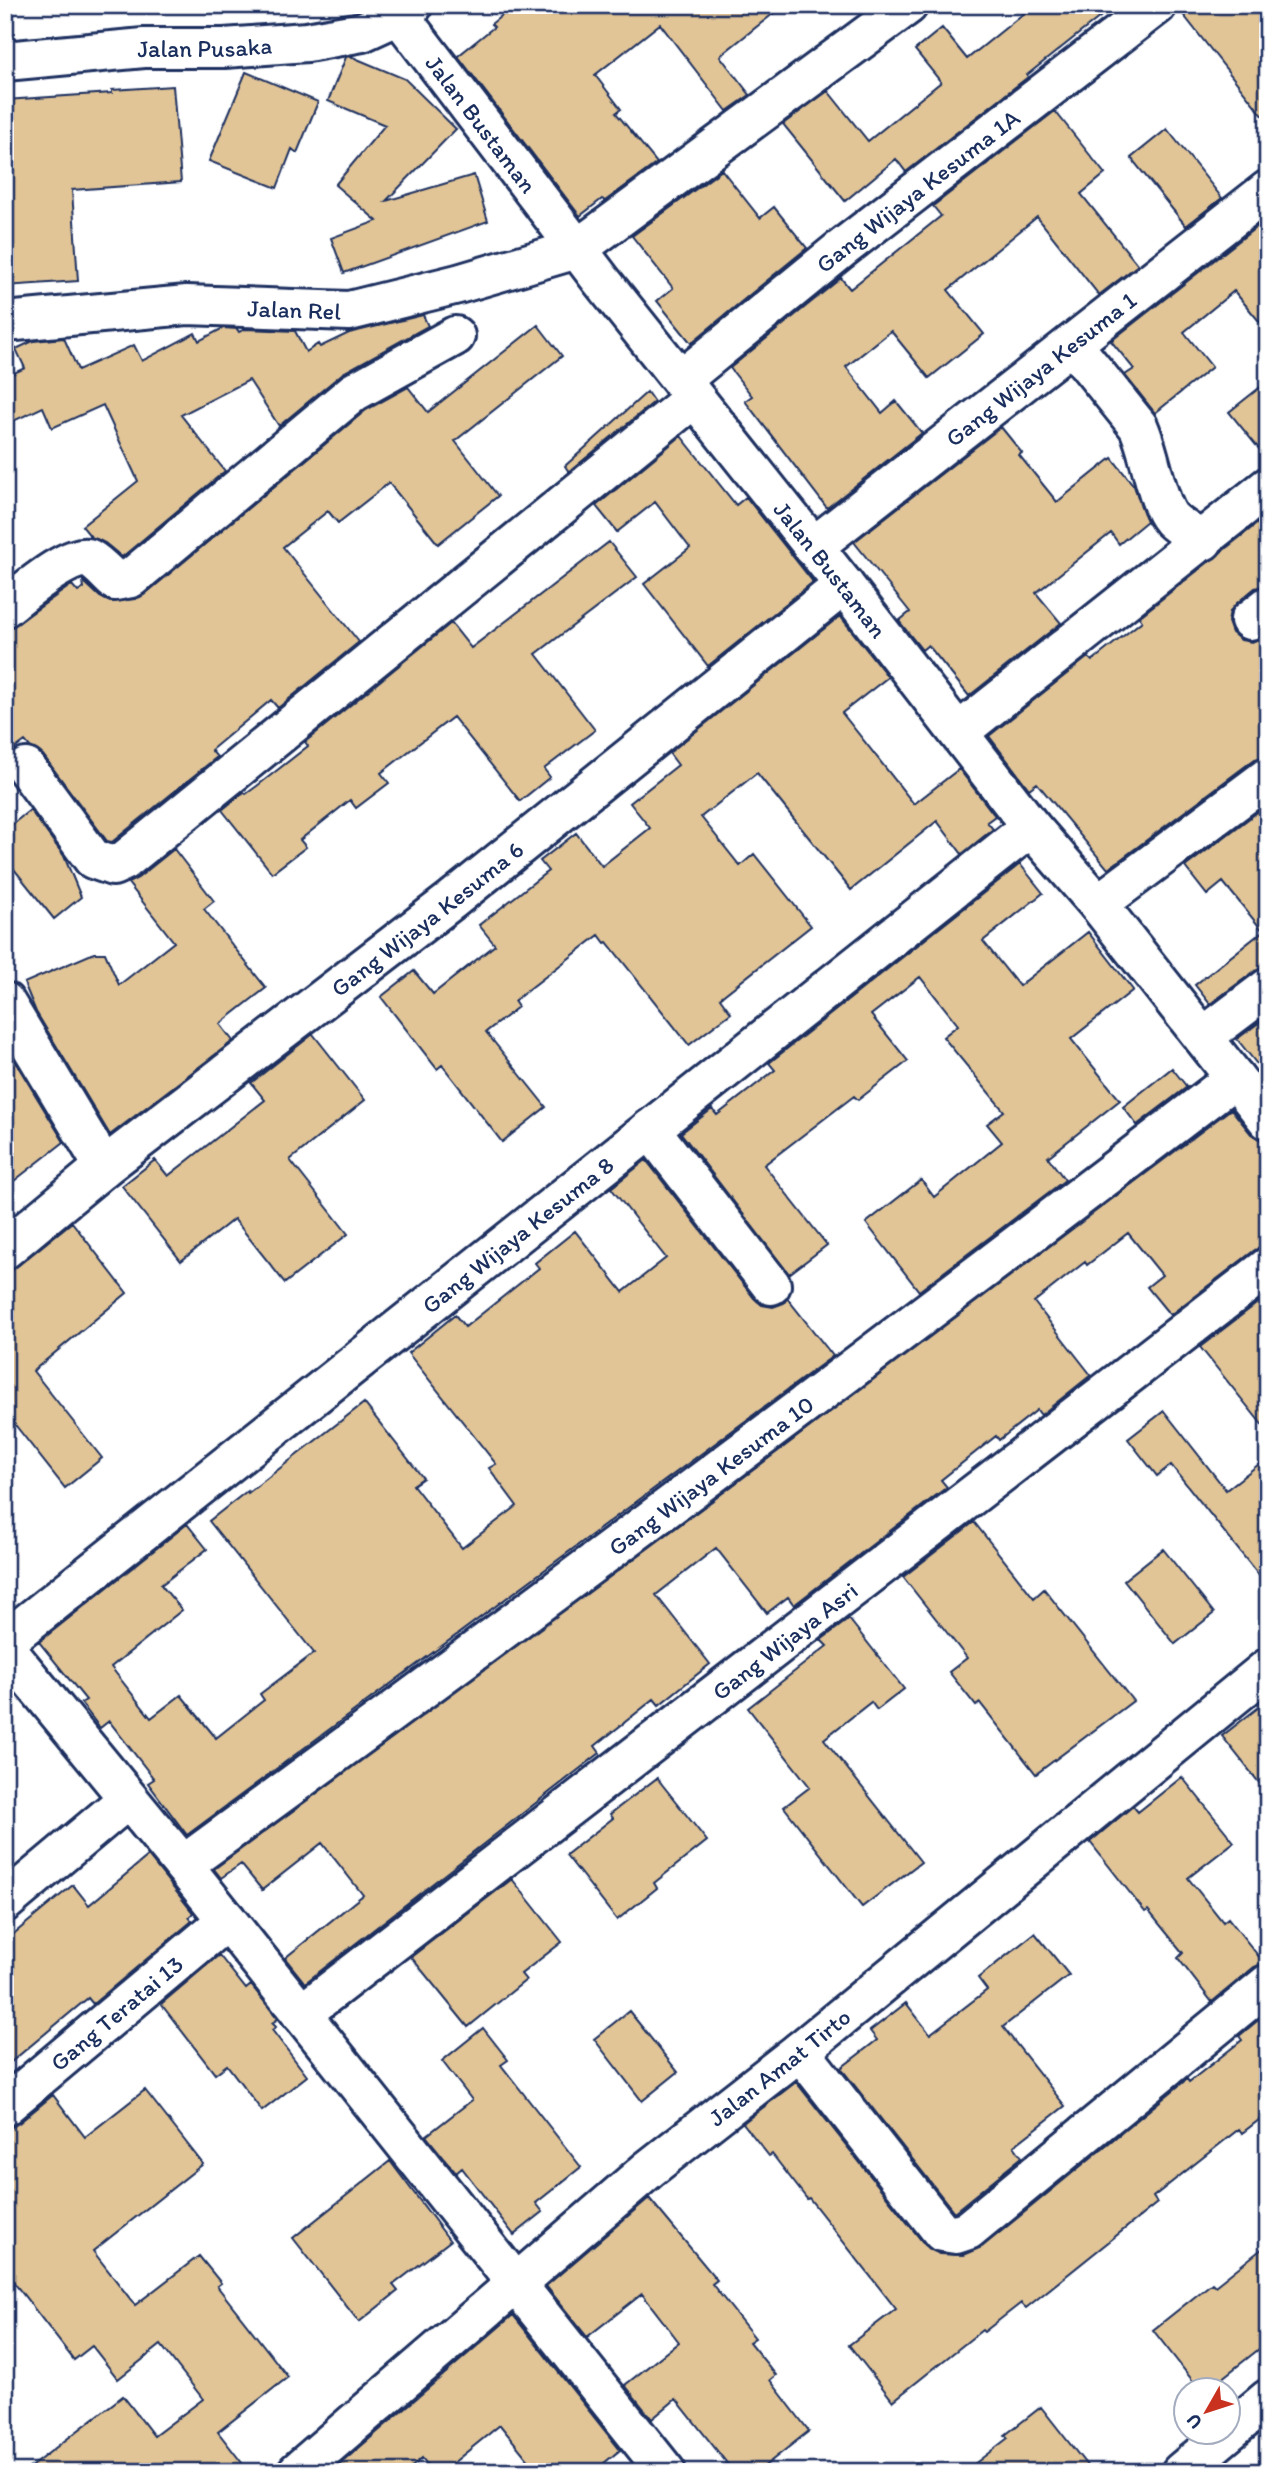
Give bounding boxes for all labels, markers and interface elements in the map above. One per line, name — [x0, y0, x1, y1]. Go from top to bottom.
street label: Jalan Pusaka — [135, 30, 273, 63]
street label: Jalan Bustaman — [420, 49, 544, 199]
street label: Gang Wijaya Kesuma 1A — [810, 102, 1025, 279]
street label: Gang Wijaya Kesuma 1 — [939, 285, 1142, 452]
street label: Jalan Rel — [247, 293, 342, 325]
street label: Jalan Bustaman — [768, 495, 894, 644]
street label: Gang Wijaya Kesuma 6 — [325, 834, 529, 1002]
street label: Gang Wijaya Kesuma 8 — [416, 1150, 619, 1319]
street label: Gang Wijaya Kesuma 10 — [602, 1389, 819, 1561]
street label: Gang Wijaya Asri — [706, 1575, 863, 1706]
street label: Gang Teratai 13 — [44, 1949, 188, 2077]
street label: Jalan Amat Tirto — [702, 2002, 856, 2132]
north arrow — [1172, 2376, 1242, 2446]
text: U — [1181, 2409, 1207, 2434]

